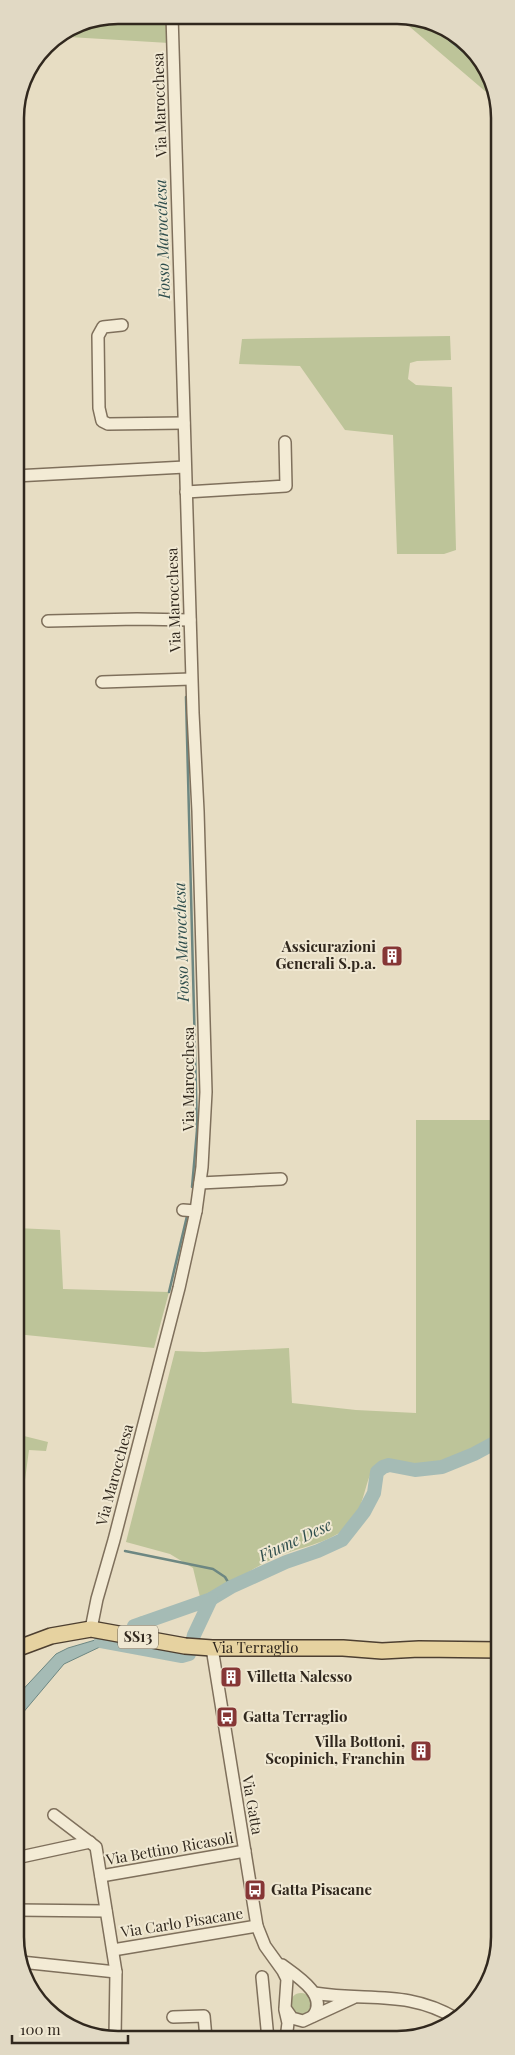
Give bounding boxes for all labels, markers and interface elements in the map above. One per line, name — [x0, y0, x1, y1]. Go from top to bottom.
street label: Via Marocchesa — [147, 52, 171, 159]
water label: Fosso Marocchesa — [149, 179, 174, 300]
street label: Via Marocchesa — [161, 547, 185, 654]
water label: Fosso Marocchesa — [168, 882, 193, 1003]
place label: Assicurazioni Generali S.p.a. — [275, 936, 376, 973]
building icon: Assicurazioni Generali S.p.a. — [380, 944, 404, 968]
street label: Via Marocchesa — [178, 1026, 198, 1132]
street label: Via Marocchesa — [91, 1421, 137, 1529]
water label: Fiume Dese — [254, 1513, 335, 1566]
road number: SS13 — [118, 1625, 158, 1648]
street label: Via Terraglio — [211, 1637, 299, 1657]
building icon: Villetta Nalesso — [219, 1665, 243, 1689]
place label: Villetta Nalesso — [246, 1666, 352, 1686]
bus stop icon: Gatta Terraglio — [215, 1705, 239, 1729]
place label: Gatta Terraglio — [243, 1706, 348, 1726]
place label: Villa Bottoni, Scopinich, Franchin — [265, 1731, 406, 1768]
building icon: Villa Bottoni, Scopinich, Franchin — [409, 1739, 433, 1763]
street label: Via Gatta — [238, 1773, 268, 1837]
street label: Via Bettino Ricasoli — [104, 1827, 236, 1869]
bus stop icon: Gatta Pisacane — [243, 1878, 267, 1902]
place label: Gatta Pisacane — [271, 1879, 373, 1899]
street label: Via Carlo Pisacane — [118, 1902, 244, 1942]
scale bar — [12, 2012, 129, 2044]
text: 100 m — [20, 2019, 61, 2039]

